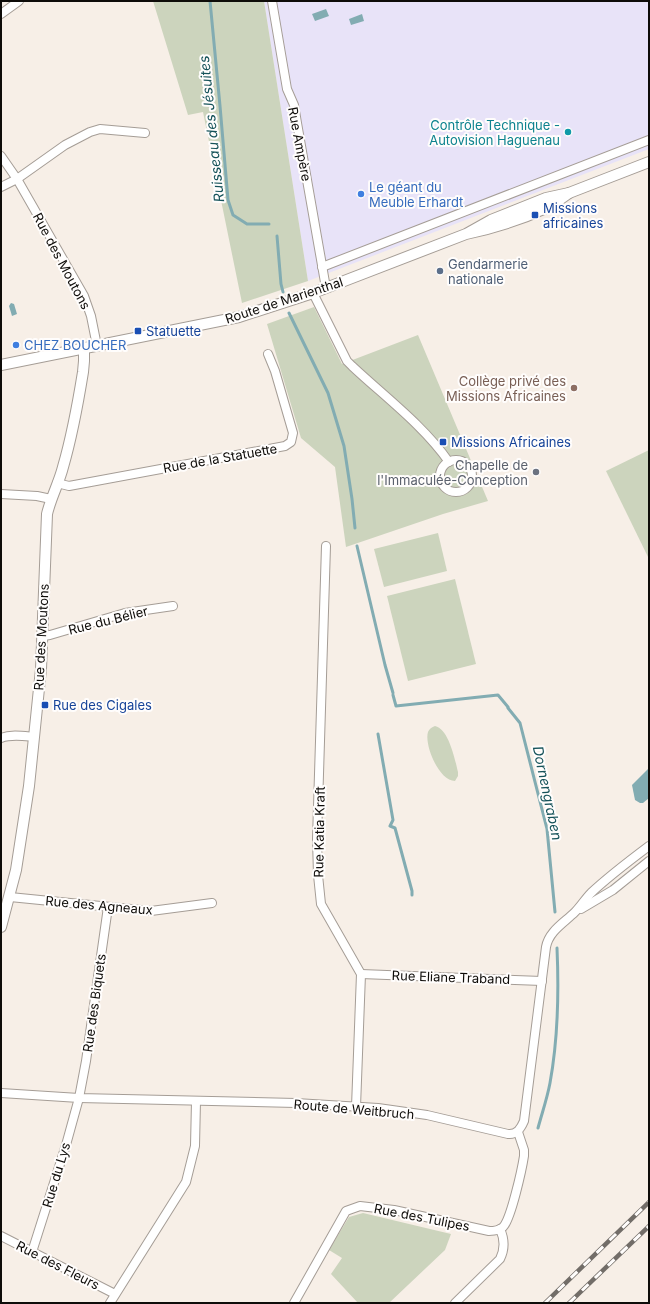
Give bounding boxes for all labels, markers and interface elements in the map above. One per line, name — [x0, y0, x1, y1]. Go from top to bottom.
water label: Ruisseau des Jésuites — [195, 55, 227, 203]
street label: Rue Ampère — [285, 105, 315, 183]
place label: Contrôle Technique - Autovision Haguenau — [429, 117, 560, 148]
marker: Contrôle Technique - Autovision Haguenau — [563, 127, 573, 137]
place label: Le géant du Meuble Erhardt — [369, 179, 463, 210]
marker: Le géant du Meuble Erhardt — [356, 189, 366, 199]
place label: Missions africaines — [543, 200, 604, 231]
street label: Rue des Moutons — [30, 210, 94, 312]
marker: Missions africaines — [530, 210, 540, 220]
place label: Gendarmerie nationale — [448, 256, 528, 287]
marker: Gendarmerie nationale — [435, 266, 445, 276]
street label: Route de Marienthal — [223, 273, 345, 327]
place label: Statuette — [146, 323, 201, 339]
marker: Statuette — [133, 326, 143, 336]
place label: CHEZ BOUCHER — [24, 337, 126, 353]
marker: CHEZ BOUCHER — [11, 340, 21, 350]
place label: Collège privé des Missions Africaines — [446, 373, 566, 404]
marker: Collège privé des Missions Africaines — [569, 383, 579, 393]
place label: Missions Africaines — [451, 434, 571, 450]
marker: Missions Africaines — [438, 437, 448, 447]
street label: Rue de la Statuette — [162, 440, 278, 476]
place label: Chapelle de l'Immaculée-Conception — [377, 457, 528, 488]
marker: Chapelle de l'Immaculée-Conception — [531, 467, 541, 477]
street label: Rue des Moutons — [30, 583, 52, 691]
street label: Rue du Bélier — [67, 602, 150, 638]
place label: Rue des Cigales — [53, 697, 152, 713]
marker: Rue des Cigales — [40, 700, 50, 710]
water label: Dornengraben — [530, 744, 566, 842]
street label: Rue Katia Kraft — [310, 786, 328, 878]
street label: Rue des Agneaux — [45, 892, 153, 918]
street label: Rue des Biquets — [79, 953, 109, 1053]
street label: Rue Eliane Traband — [392, 967, 510, 987]
street label: Route de Weitbruch — [293, 1096, 415, 1122]
street label: Rue du Lys — [39, 1140, 74, 1209]
street label: Rue des Tulipes — [373, 1200, 471, 1234]
street label: Rue des Fleurs — [14, 1237, 102, 1293]

